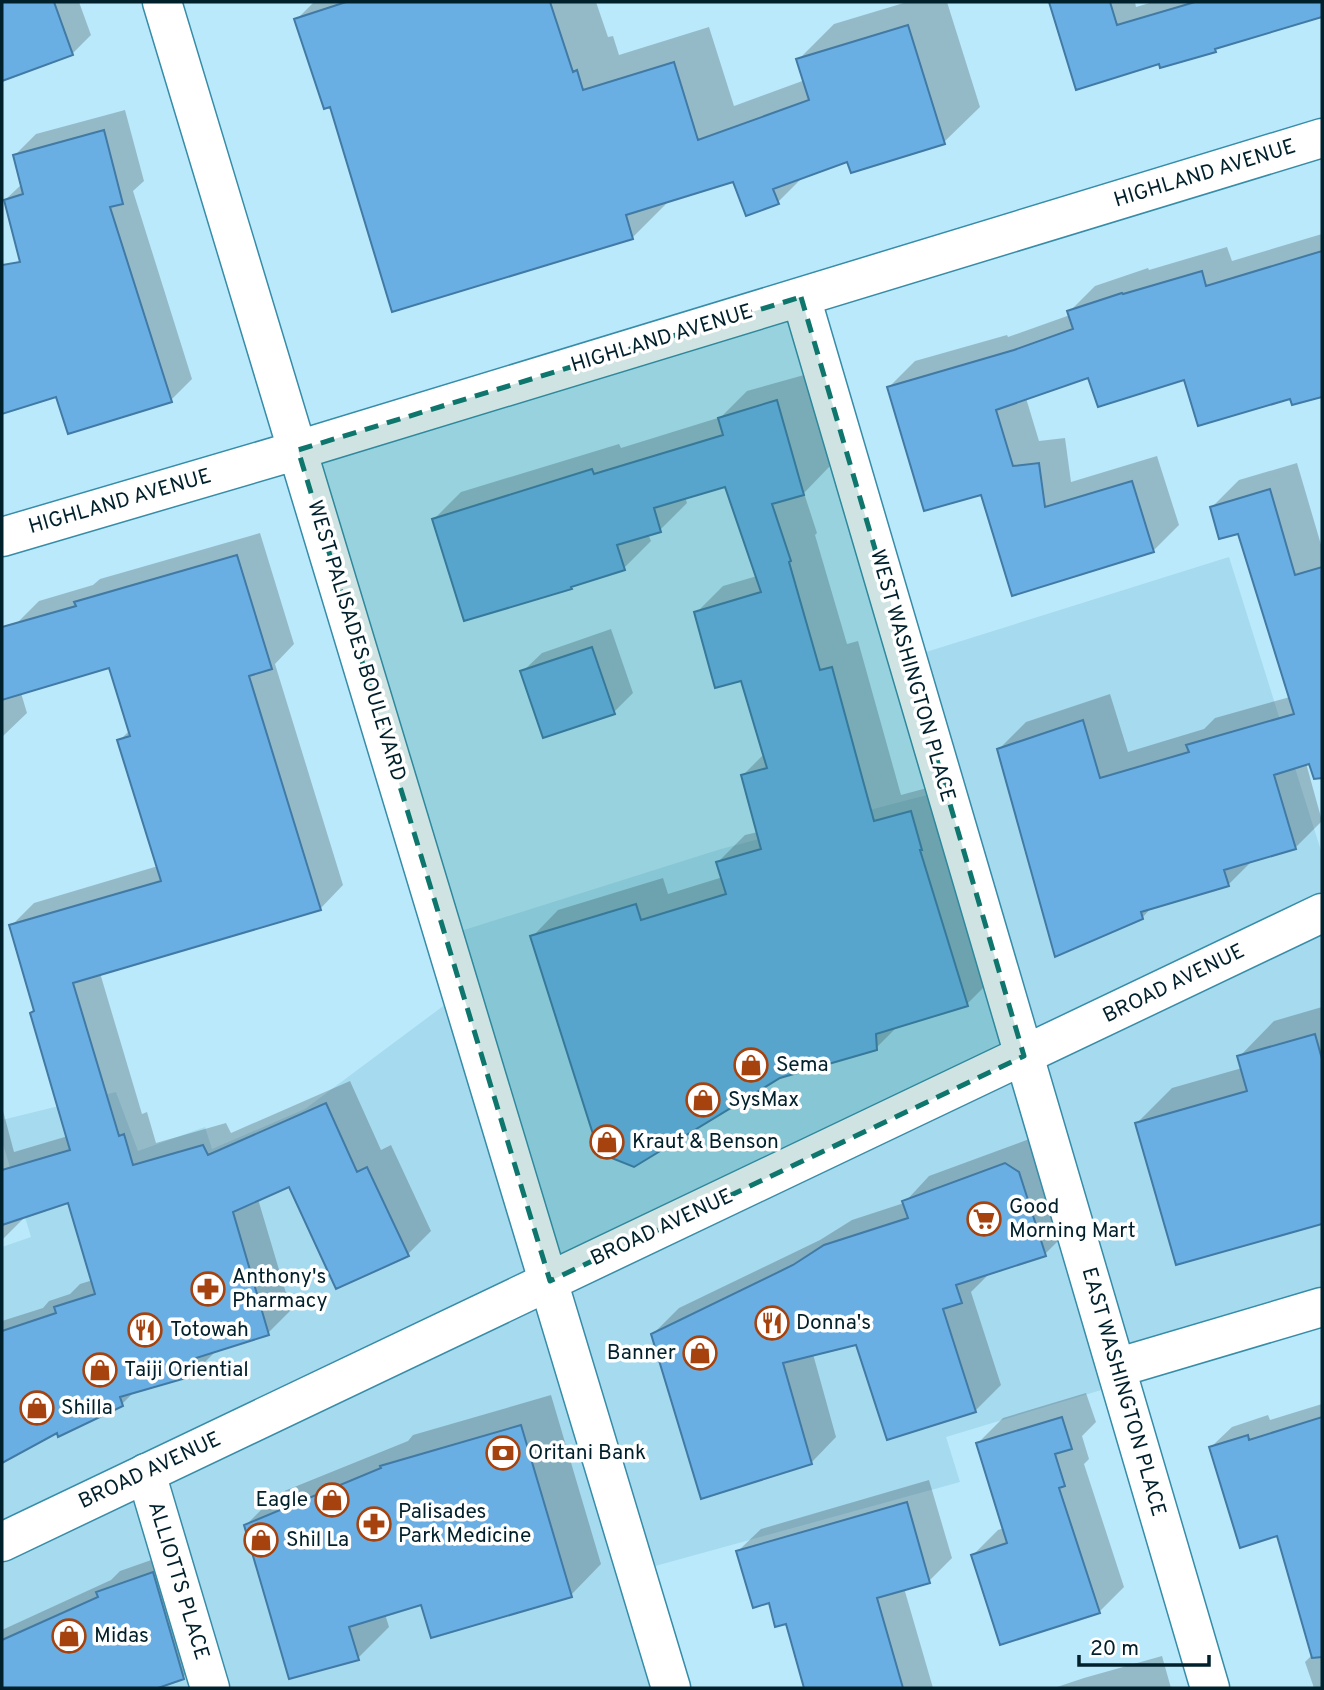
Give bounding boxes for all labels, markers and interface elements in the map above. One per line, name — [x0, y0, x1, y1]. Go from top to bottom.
street label: HIGHLAND AVENUE — [1111, 133, 1299, 215]
street label: HIGHLAND AVENUE — [568, 298, 756, 380]
street label: HIGHLAND AVENUE — [26, 463, 214, 541]
street label: WEST PALISADES BOULEVARD — [300, 497, 412, 785]
street label: WEST WASHINGTON PLACE — [863, 547, 961, 805]
street label: BROAD AVENUE — [1099, 938, 1249, 1030]
shop icon: Sema — [732, 1046, 770, 1084]
place label: Sema — [776, 1052, 829, 1079]
shop icon: SysMax — [684, 1081, 722, 1119]
place label: SysMax — [728, 1087, 799, 1114]
shop icon: Kraut & Benson — [588, 1123, 626, 1161]
place label: Kraut & Benson — [632, 1129, 779, 1156]
street label: BROAD AVENUE — [586, 1183, 738, 1273]
place label: Good Morning Mart — [1009, 1194, 1136, 1245]
supermarket icon: Good Morning Mart — [965, 1200, 1003, 1238]
place label: Anthony's Pharmacy — [232, 1264, 328, 1315]
street label: EAST WASHINGTON PLACE — [1074, 1264, 1172, 1520]
pharmacy icon: Anthony's Pharmacy — [189, 1270, 227, 1308]
restaurant icon: Donna's — [753, 1304, 791, 1342]
place label: Donna's — [796, 1310, 871, 1337]
restaurant icon: Totowah — [126, 1311, 164, 1349]
place label: Totowah — [170, 1317, 249, 1344]
shop icon: Banner — [681, 1334, 719, 1372]
place label: Banner — [607, 1340, 676, 1367]
shop icon: Taiji Oriential — [81, 1351, 119, 1389]
place label: Taiji Oriential — [124, 1357, 249, 1384]
shop icon: Shilla — [18, 1389, 56, 1427]
place label: Shilla — [61, 1395, 113, 1422]
street label: BROAD AVENUE — [74, 1426, 226, 1516]
bank icon: Oritani Bank — [484, 1434, 522, 1472]
place label: Oritani Bank — [528, 1440, 646, 1467]
shop icon: Eagle — [313, 1481, 351, 1519]
place label: Eagle — [256, 1487, 308, 1514]
street label: ALLIOTTS PLACE — [141, 1499, 215, 1663]
place label: Palisades Park Medicine — [398, 1499, 531, 1550]
pharmacy icon: Palisades Park Medicine — [355, 1505, 393, 1543]
shop icon: Shil La — [242, 1521, 280, 1559]
place label: Shil La — [286, 1527, 349, 1554]
shop icon: Midas — [50, 1617, 88, 1655]
place label: Midas — [94, 1623, 149, 1650]
scale bar — [1079, 1624, 1208, 1668]
text: 20 m — [1090, 1636, 1139, 1663]

